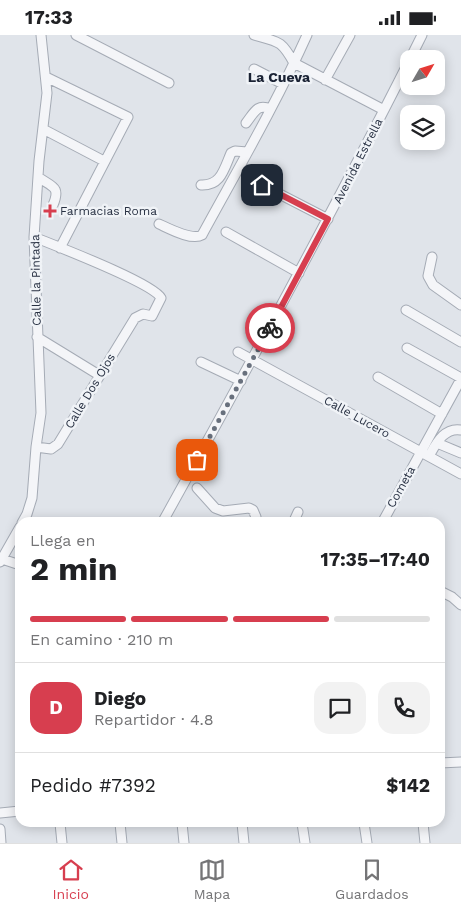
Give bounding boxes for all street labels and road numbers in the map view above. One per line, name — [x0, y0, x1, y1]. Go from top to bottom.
street label: Avenida Estrella — [330, 116, 386, 206]
street label: Calle la Pintada — [28, 234, 44, 326]
street label: Calle Dos Ojos — [62, 351, 118, 431]
street label: Calle Lucero — [322, 393, 392, 441]
street label: Cometa — [384, 464, 418, 510]

